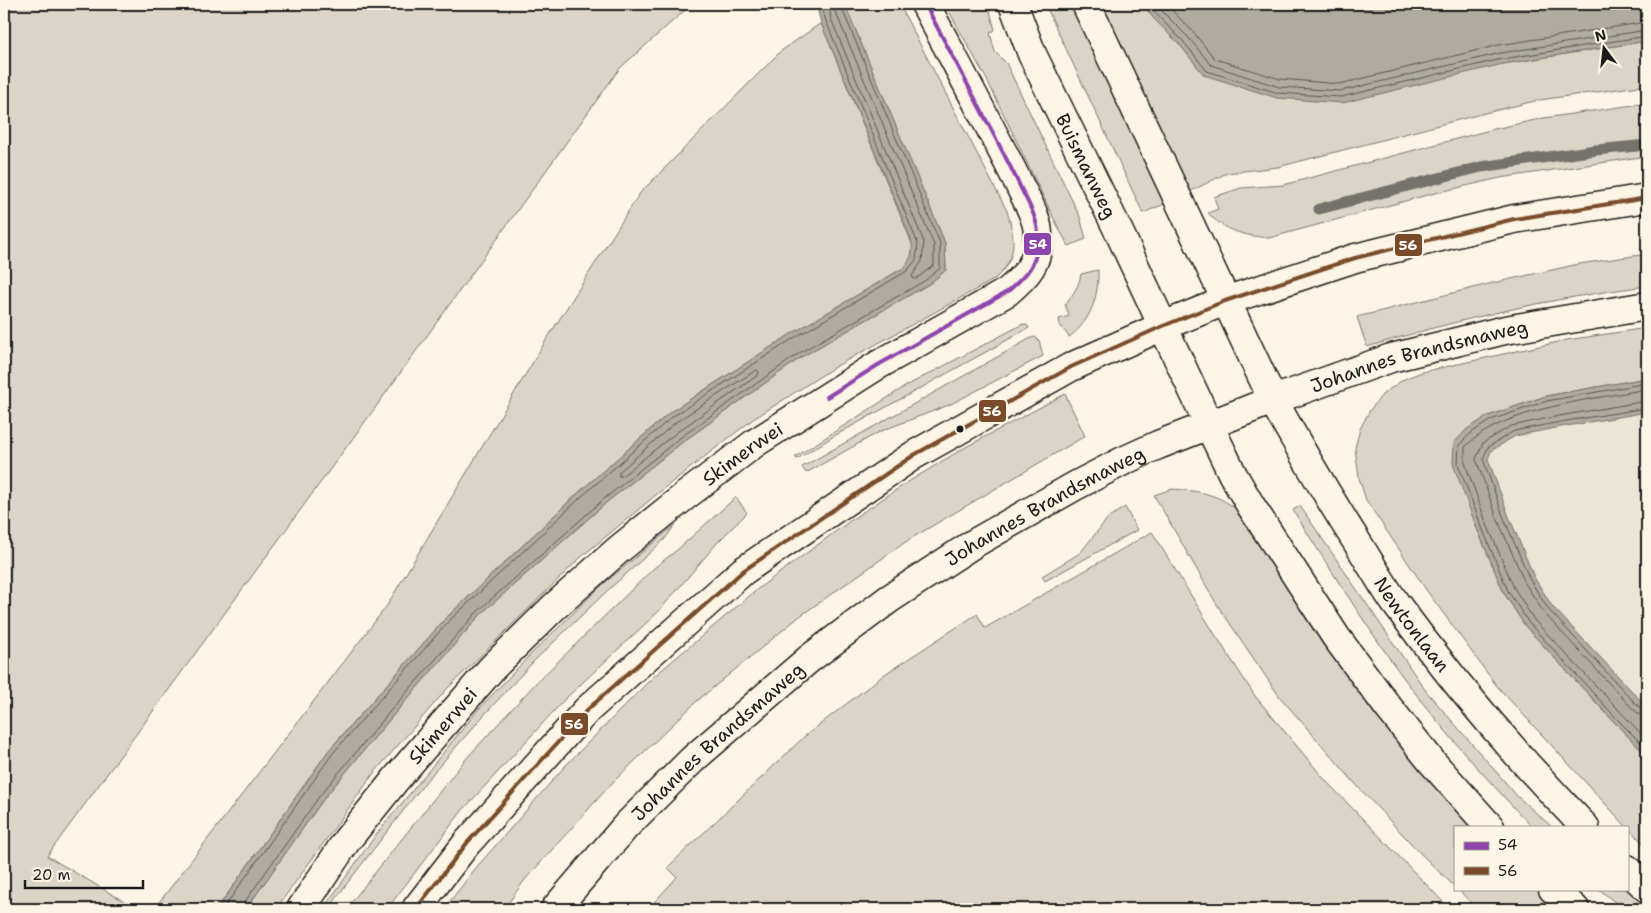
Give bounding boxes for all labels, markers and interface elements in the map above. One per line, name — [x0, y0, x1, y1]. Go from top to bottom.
north arrow — [1578, 22, 1628, 72]
text: N — [1593, 25, 1608, 46]
street label: Buismanweg — [1050, 109, 1123, 223]
line badge: 54 — [1023, 232, 1052, 256]
line badge: 56 — [1394, 233, 1423, 257]
text: 54 — [1029, 235, 1047, 253]
text: 56 — [1399, 236, 1417, 254]
street label: Johannes Brandsmaweg — [1307, 314, 1530, 399]
line badge: 56 — [978, 399, 1007, 423]
text: 56 — [983, 402, 1001, 420]
street label: Skimerwei — [697, 417, 788, 492]
unlabelled marker — [955, 424, 965, 434]
street label: Johannes Brandsmaweg — [940, 441, 1149, 572]
street label: Newtonlaan — [1368, 572, 1455, 677]
street label: Johannes Brandsmaweg — [626, 657, 810, 827]
street label: Skimerwei — [403, 682, 483, 769]
line badge: 56 — [560, 712, 589, 736]
text: 56 — [565, 715, 583, 733]
legend — [1454, 826, 1628, 890]
text: 54 — [1498, 835, 1517, 855]
scale bar — [25, 858, 142, 890]
text: 56 — [1498, 861, 1517, 881]
text: 20 m — [32, 865, 71, 885]

